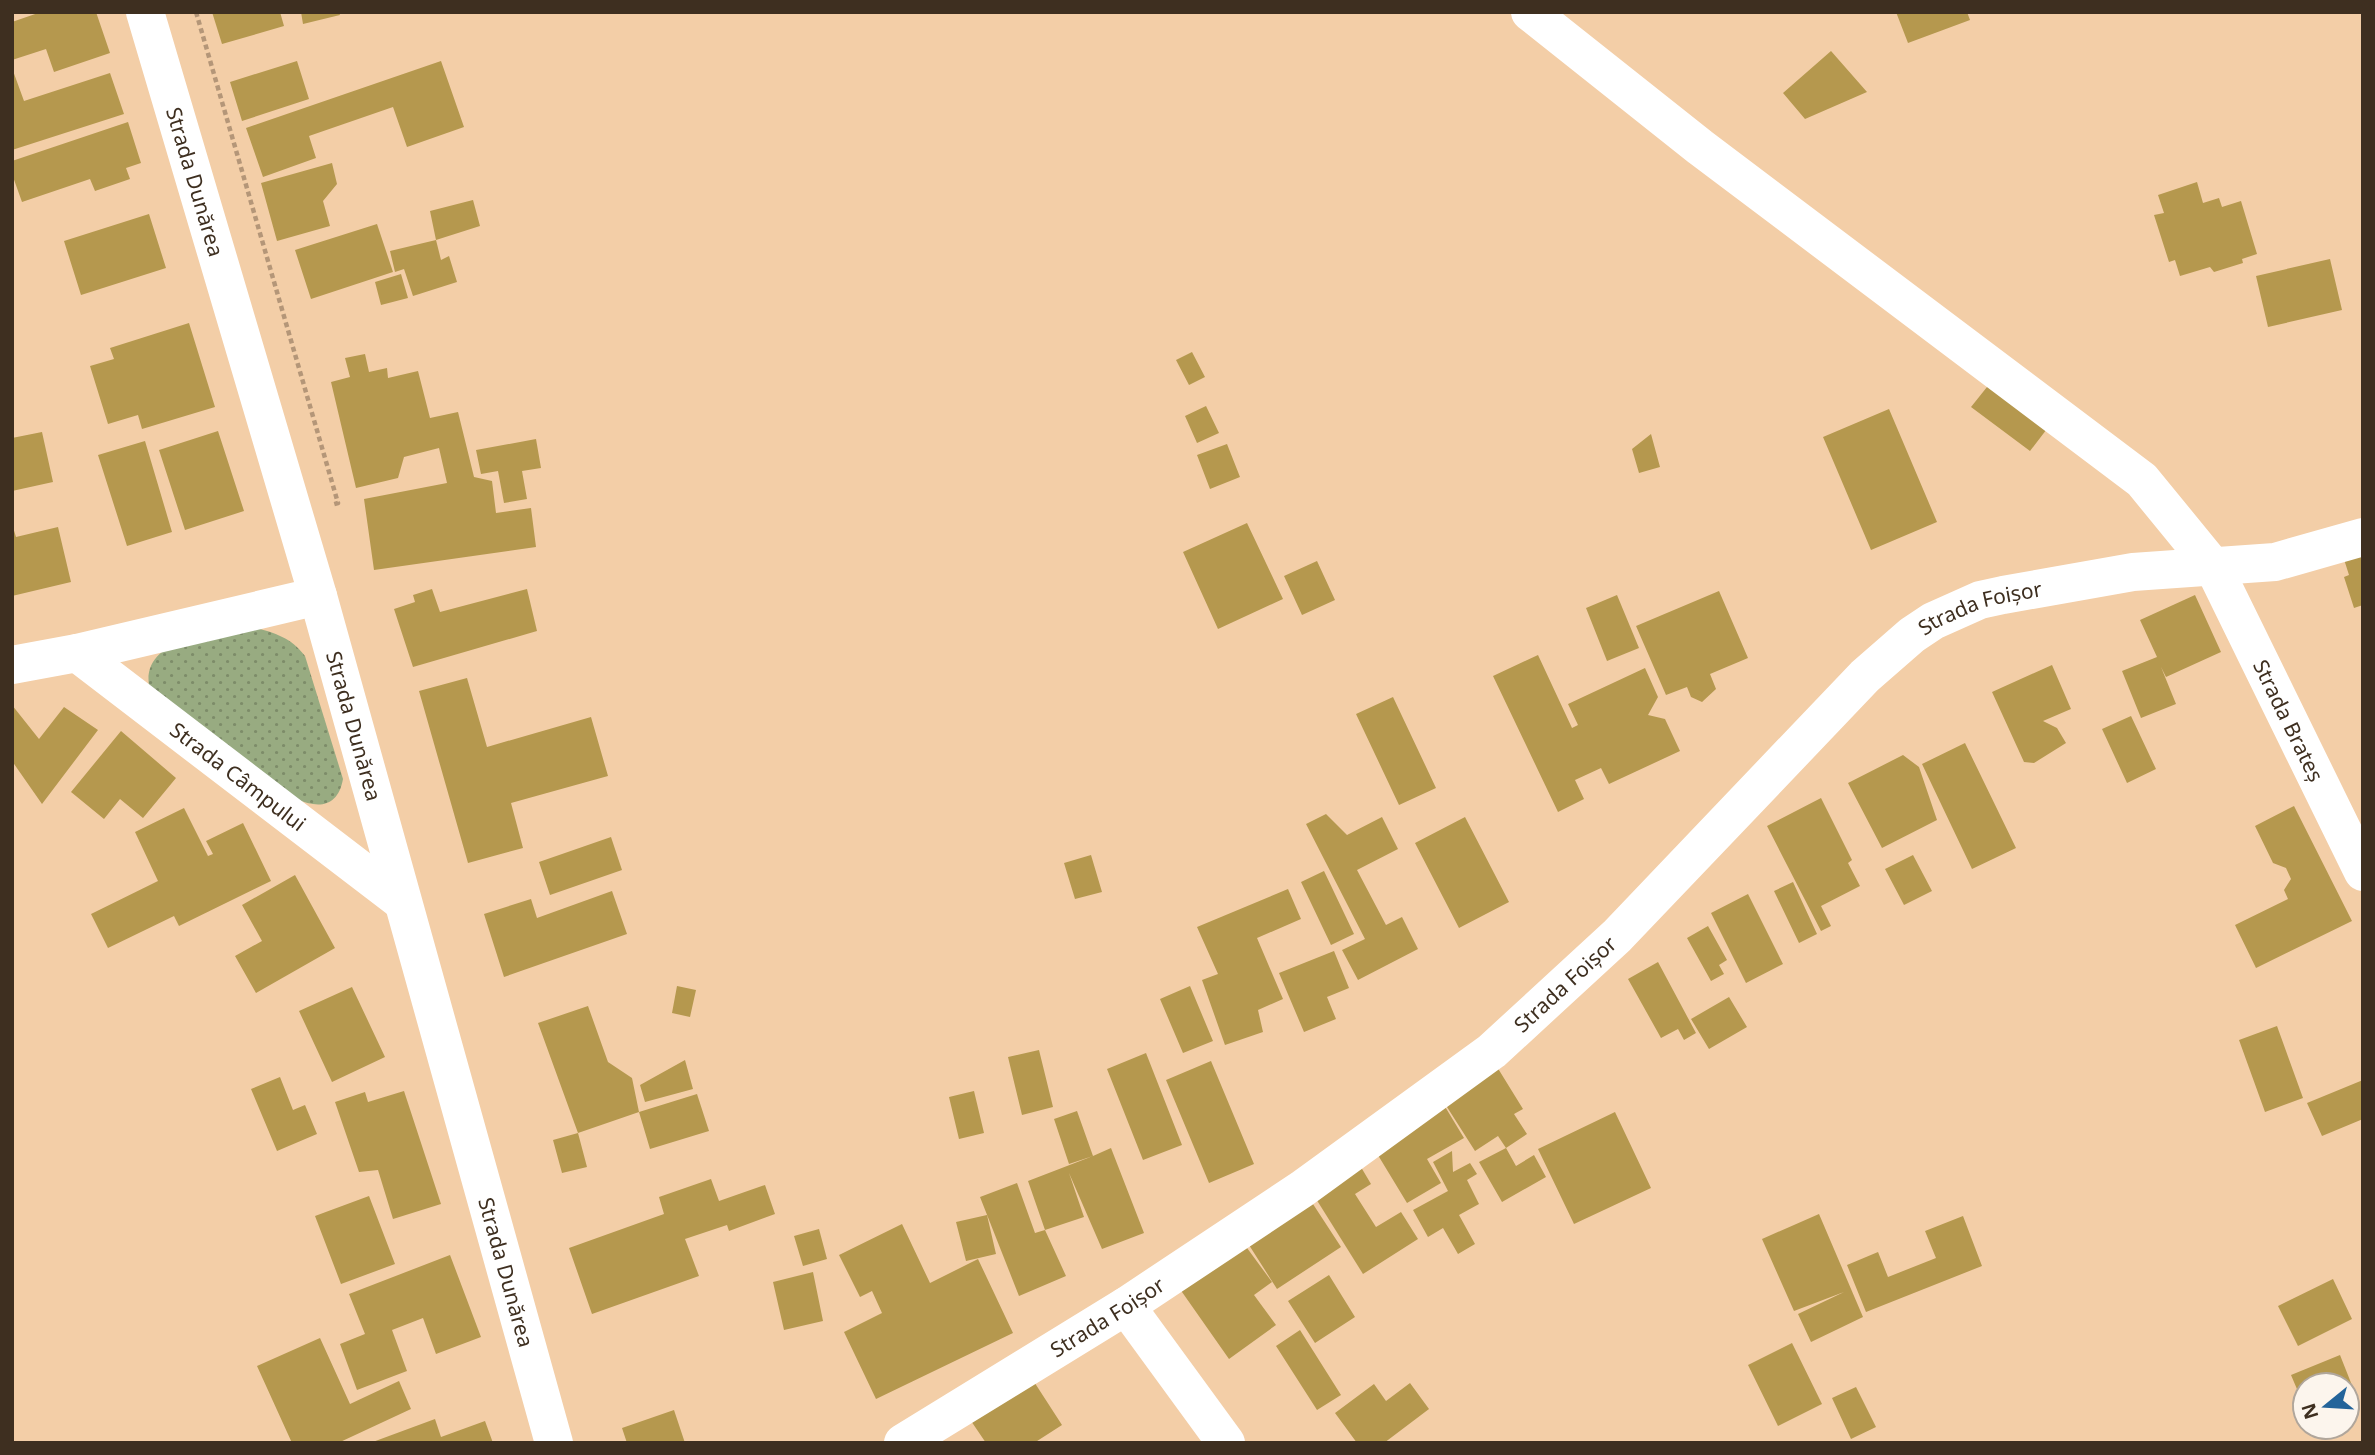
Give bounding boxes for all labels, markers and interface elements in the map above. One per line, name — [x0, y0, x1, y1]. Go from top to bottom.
street label: Strada Dunărea — [160, 104, 231, 260]
street label: Strada Foișor — [1912, 574, 2044, 641]
street label: Strada Dunărea — [320, 648, 388, 804]
street label: Strada Brateș — [2247, 655, 2330, 786]
street label: Strada Câmpului — [165, 715, 312, 837]
street label: Strada Foișor — [1508, 929, 1622, 1038]
street label: Strada Dunărea — [472, 1194, 541, 1350]
street label: Strada Foișor — [1045, 1270, 1170, 1363]
north arrow — [2291, 1371, 2361, 1441]
text: N — [2295, 1400, 2325, 1423]

